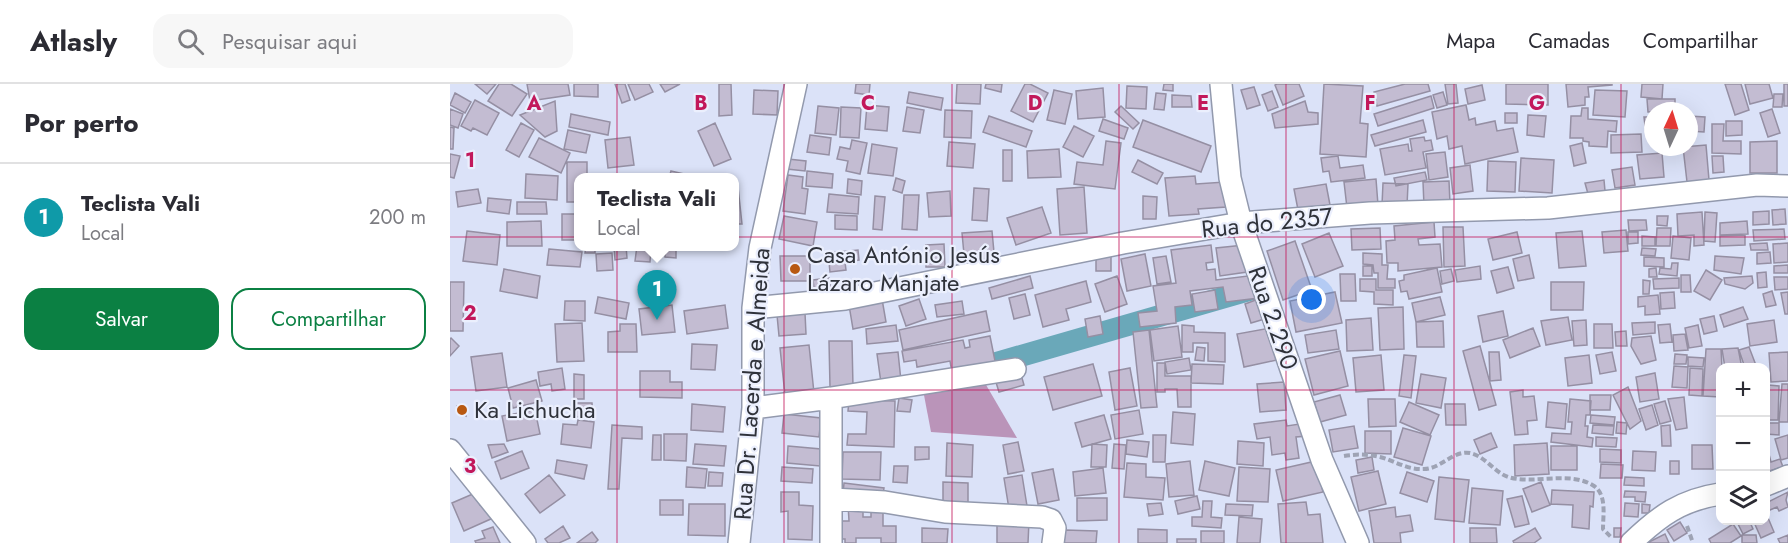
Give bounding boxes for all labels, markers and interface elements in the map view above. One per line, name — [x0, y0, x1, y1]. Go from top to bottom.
search box — [153, 14, 573, 68]
text: Atlasly — [30, 21, 117, 62]
icon: search — [174, 25, 207, 58]
text: Pesquisar aqui — [222, 25, 357, 57]
text: Mapa — [1446, 26, 1495, 56]
text: Camadas — [1528, 26, 1610, 56]
text: Compartilhar — [1643, 26, 1758, 56]
text: A — [526, 89, 542, 118]
text: B — [694, 89, 708, 118]
text: C — [861, 89, 875, 118]
text: D — [1028, 89, 1042, 118]
text: E — [1197, 89, 1209, 118]
text: F — [1364, 89, 1376, 118]
text: G — [1529, 89, 1545, 118]
north arrow — [1644, 102, 1698, 156]
text: Por perto — [24, 104, 138, 142]
text: 1 — [465, 146, 475, 175]
popup — [574, 173, 739, 251]
text: Teclista Vali — [597, 182, 716, 214]
text: Teclista Vali — [81, 187, 200, 219]
street label: Rua do 2357 — [1200, 198, 1335, 247]
text: 1 — [38, 203, 49, 232]
text: 200 m — [369, 203, 426, 232]
text: Local — [597, 214, 641, 243]
text: Local — [81, 219, 125, 248]
place label: Casa António Jesús Lázaro Manjate — [807, 237, 1000, 300]
street label: Rua Dr. Lacerda e Almeida — [725, 247, 778, 521]
street label: Rua 2.290 — [1239, 261, 1308, 374]
marker: Casa António Jesús Lázaro Manjate — [788, 262, 802, 276]
pin: 1 — [638, 270, 676, 320]
your location — [1297, 285, 1326, 314]
button: Salvar — [24, 288, 219, 350]
button: Compartilhar — [231, 288, 426, 350]
text: 2 — [463, 299, 477, 328]
map controls — [1716, 363, 1770, 525]
button: + — [1716, 363, 1770, 417]
place label: Ka Lichucha — [474, 392, 596, 427]
marker: Ka Lichucha — [455, 403, 469, 417]
button: − — [1716, 417, 1770, 471]
text: 3 — [464, 452, 476, 481]
button: layers — [1716, 471, 1770, 525]

